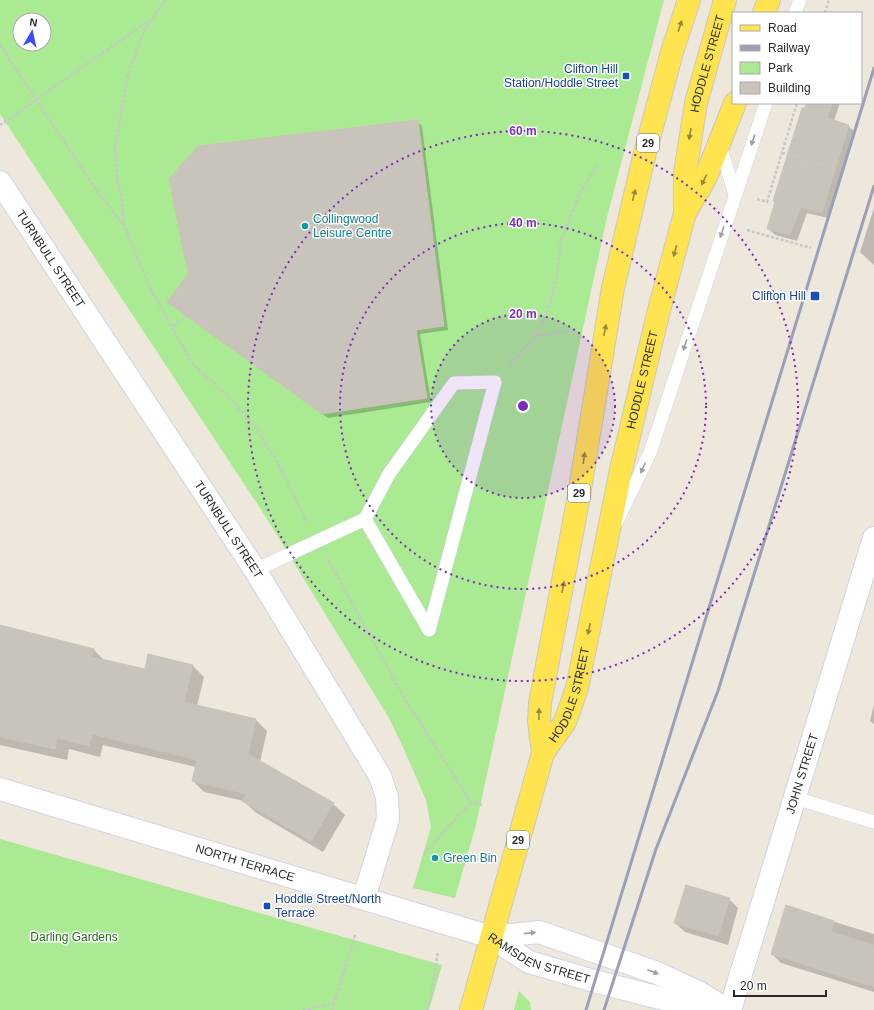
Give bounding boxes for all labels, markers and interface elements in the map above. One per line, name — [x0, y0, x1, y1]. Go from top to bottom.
north arrow — [12, 12, 52, 52]
legend — [732, 12, 862, 104]
street label: HODDLE STREET — [688, 13, 728, 113]
text: N — [29, 16, 38, 29]
one-way arrow — [677, 20, 683, 32]
text: Road — [768, 21, 797, 35]
text: Railway — [768, 41, 810, 55]
text: Park — [768, 61, 794, 75]
place label: Clifton Hill Station/Hoddle Street — [504, 62, 619, 90]
marker: Clifton Hill Station/Hoddle Street — [621, 71, 631, 81]
text: Building — [768, 81, 811, 95]
text: 60 m — [509, 124, 537, 138]
one-way arrow — [687, 128, 693, 140]
road number: 29 — [637, 134, 659, 152]
one-way arrow — [750, 134, 756, 146]
one-way arrow — [701, 175, 707, 186]
one-way arrow — [632, 189, 638, 202]
street label: TURNBULL STREET — [13, 208, 88, 311]
place label: Collingwood Leisure Centre — [313, 212, 392, 240]
text: 40 m — [509, 216, 537, 230]
marker: Collingwood Leisure Centre — [300, 221, 310, 231]
one-way arrow — [719, 226, 725, 238]
one-way arrow — [672, 245, 678, 257]
place label: Clifton Hill — [752, 289, 806, 303]
marker: Clifton Hill — [809, 290, 821, 302]
text: 20 m — [509, 307, 537, 321]
one-way arrow — [603, 324, 609, 336]
street label: HODDLE STREET — [624, 329, 661, 431]
one-way arrow — [681, 339, 687, 351]
centre of rings — [516, 399, 530, 413]
one-way arrow — [581, 452, 587, 465]
one-way arrow — [640, 463, 646, 474]
street label: TURNBULL STREET — [191, 478, 266, 582]
road number: 29 — [568, 484, 590, 502]
one-way arrow — [560, 580, 566, 593]
one-way arrow — [586, 623, 592, 635]
street label: HODDLE STREET — [546, 645, 592, 745]
one-way arrow — [536, 708, 543, 720]
street label: JOHN STREET — [783, 731, 821, 816]
road number: 29 — [507, 831, 529, 849]
street label: NORTH TERRACE — [194, 841, 296, 884]
place label: Green Bin — [443, 851, 497, 865]
marker: Green Bin — [430, 853, 440, 863]
place label: Hoddle Street/North Terrace — [275, 892, 381, 920]
marker: Hoddle Street/North Terrace — [262, 901, 272, 911]
park label: Darling Gardens — [30, 930, 118, 944]
street label: RAMSDEN STREET — [485, 930, 592, 987]
one-way arrow — [524, 930, 536, 936]
one-way arrow — [647, 969, 659, 975]
scale bar — [734, 972, 826, 998]
text: 20 m — [740, 979, 767, 993]

